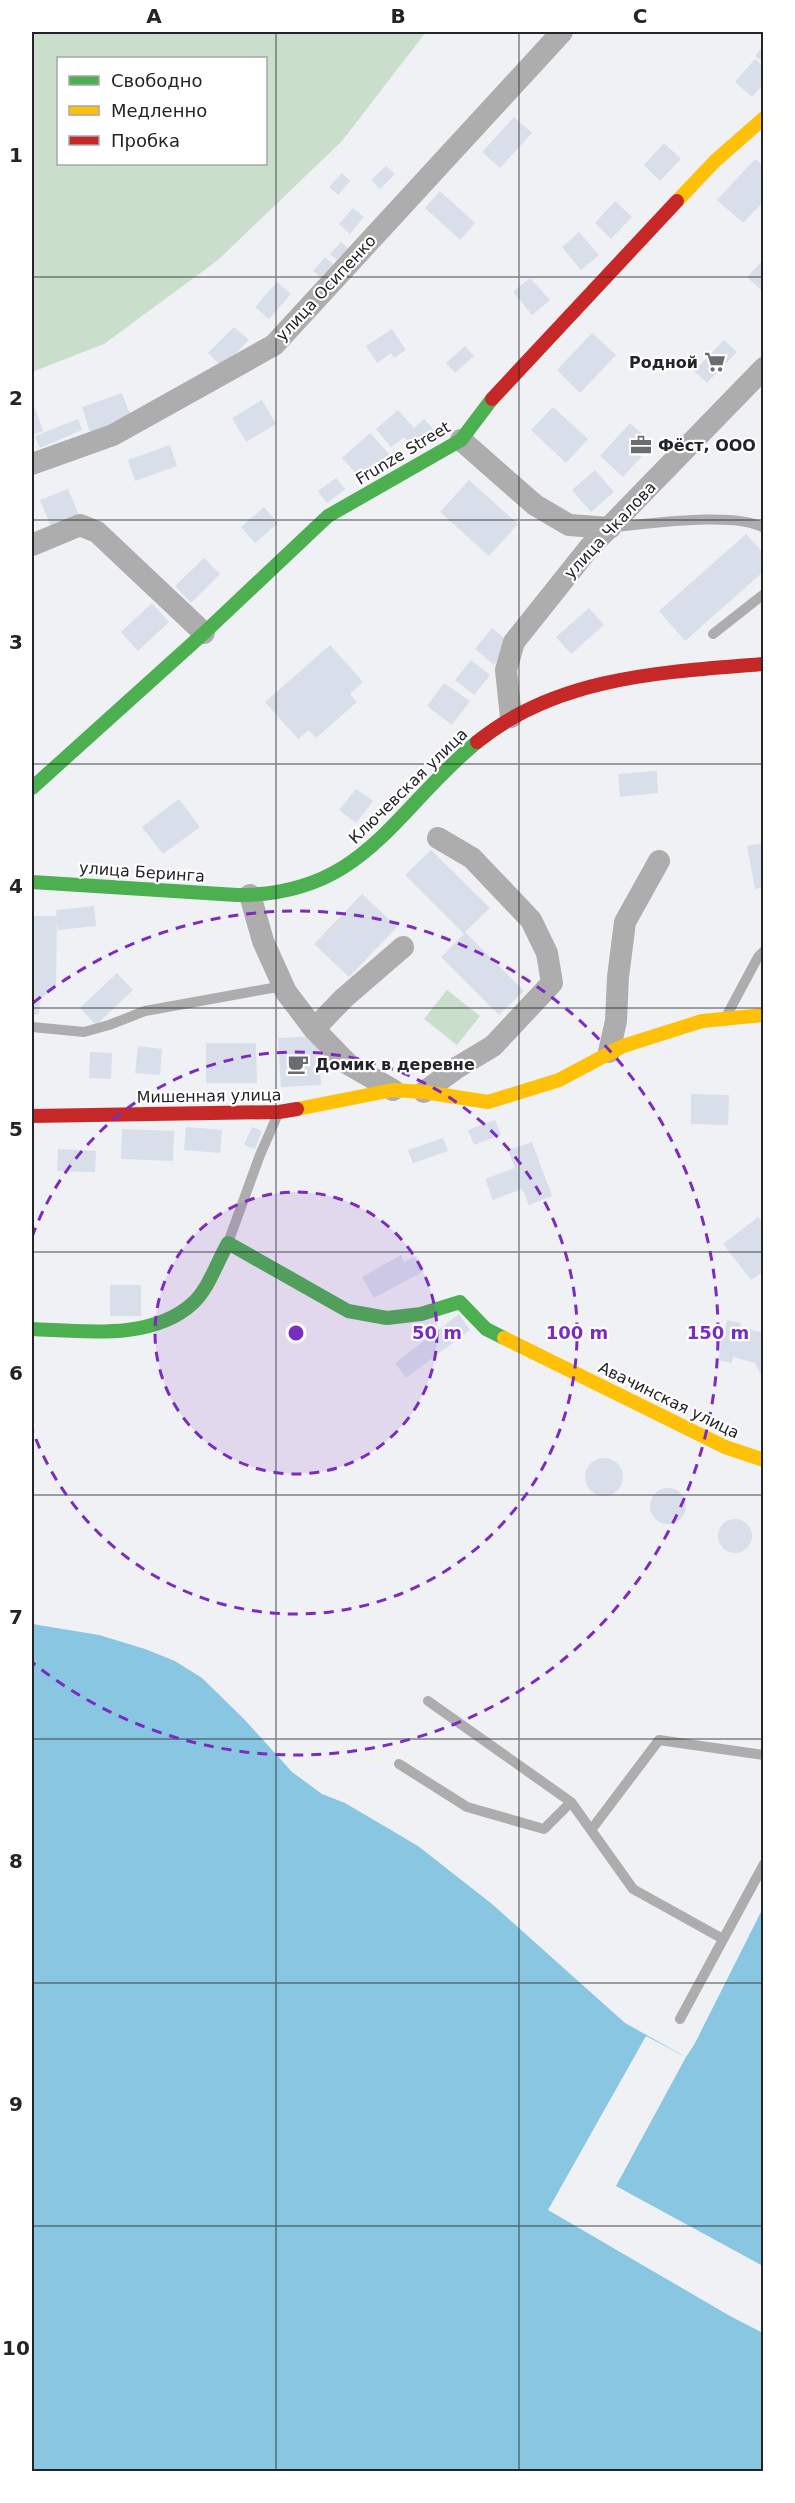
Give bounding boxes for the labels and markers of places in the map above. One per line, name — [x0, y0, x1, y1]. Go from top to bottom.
supermarket icon: Родной — [703, 350, 727, 374]
place label: Родной — [629, 353, 698, 372]
office icon: Фёст, ООО — [629, 433, 653, 457]
place label: Фёст, ООО — [658, 436, 756, 455]
cafe icon: Домик в деревне — [286, 1052, 310, 1076]
place label: Домик в деревне — [315, 1055, 475, 1074]
centre of rings — [286, 1323, 306, 1343]

